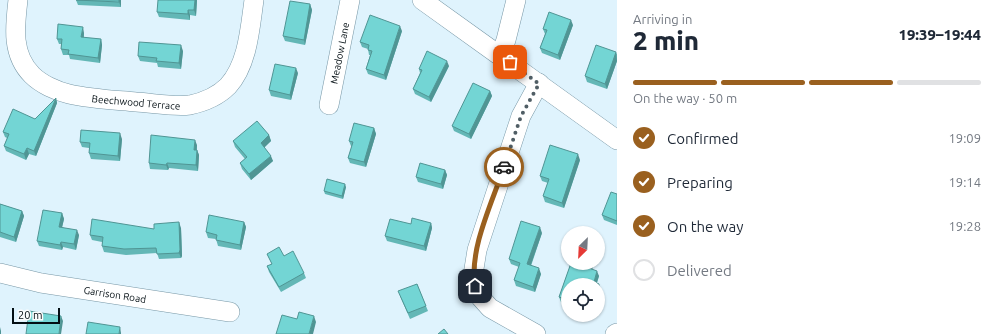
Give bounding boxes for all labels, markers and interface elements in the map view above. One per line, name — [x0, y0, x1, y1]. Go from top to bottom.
text: Arriving in — [633, 12, 692, 26]
street label: Meadow Lane — [328, 21, 351, 85]
text: 2 min — [633, 26, 699, 55]
text: 19:39–19:44 — [898, 26, 981, 43]
pin — [493, 45, 527, 79]
icon: bag — [499, 51, 521, 73]
text: On the way · 50 m — [633, 91, 737, 105]
street label: Beechwood Terrace — [91, 93, 181, 112]
icon: check — [633, 127, 655, 149]
text: Confirmed — [667, 130, 739, 147]
text: 19:09 — [948, 131, 981, 145]
courier — [484, 147, 524, 187]
icon: car — [493, 156, 515, 178]
icon: check — [633, 171, 655, 193]
text: Preparing — [667, 174, 733, 191]
text: 19:14 — [948, 175, 981, 189]
icon: check — [633, 215, 655, 237]
text: On the way — [667, 218, 743, 235]
text: 19:28 — [948, 219, 981, 233]
north arrow — [561, 226, 605, 270]
map controls — [561, 226, 605, 322]
text: Delivered — [667, 262, 732, 279]
pin — [458, 269, 492, 303]
icon: home — [464, 275, 486, 297]
button: locate — [561, 278, 605, 322]
street label: Garrison Road — [83, 285, 147, 305]
scale bar — [12, 306, 60, 325]
text: 20 m — [18, 309, 42, 321]

